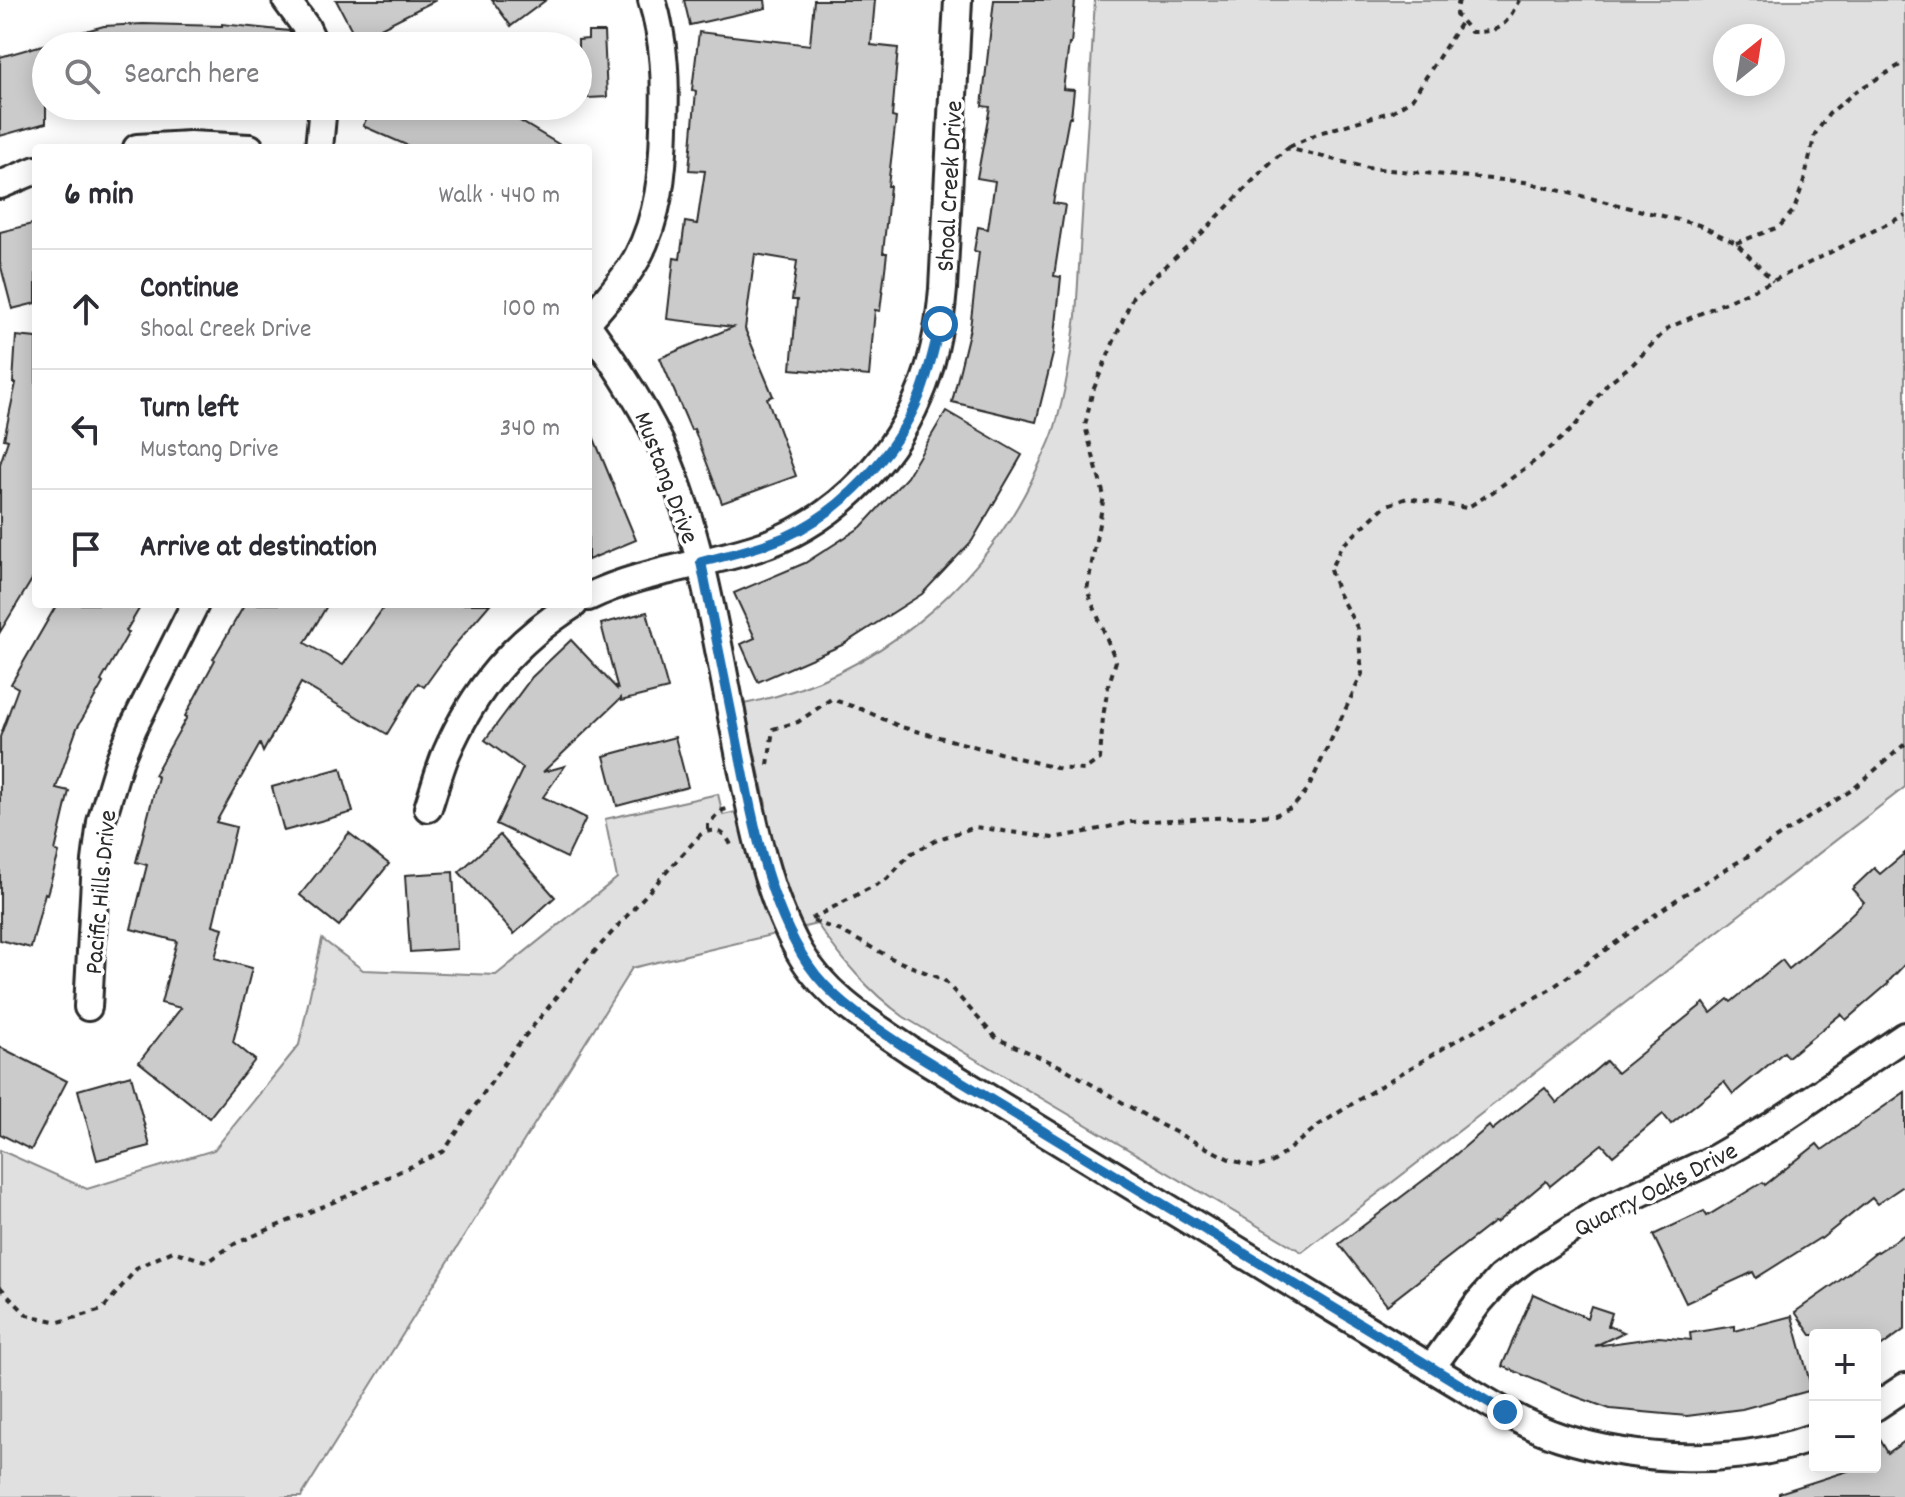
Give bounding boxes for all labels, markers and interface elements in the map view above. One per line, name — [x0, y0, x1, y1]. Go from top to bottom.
north arrow — [1713, 24, 1785, 96]
search box — [32, 32, 592, 120]
icon: search — [60, 54, 104, 98]
text: Search here — [124, 55, 260, 98]
street label: Shoal Creek Drive — [929, 100, 974, 273]
text: 6 min — [64, 172, 134, 221]
text: Walk · 440 m — [439, 178, 560, 215]
text: Continue — [140, 269, 239, 312]
icon: ahead — [64, 287, 108, 331]
text: 100 m — [502, 291, 560, 328]
route start — [922, 306, 958, 342]
text: Shoal Creek Drive — [140, 312, 311, 349]
text: Turn left — [140, 389, 239, 432]
icon: left — [64, 407, 108, 451]
street label: Mustang Drive — [623, 407, 707, 550]
text: 340 m — [500, 411, 560, 448]
text: Mustang Drive — [140, 432, 279, 469]
icon: arrive — [64, 527, 108, 571]
text: Arrive at destination — [140, 528, 377, 571]
street label: Pacific Hills Drive — [77, 808, 128, 976]
street label: Quarry Oaks Drive — [1568, 1134, 1745, 1248]
map controls — [1809, 1329, 1881, 1473]
button: + — [1809, 1329, 1881, 1401]
route end — [1487, 1394, 1523, 1430]
button: − — [1809, 1401, 1881, 1473]

